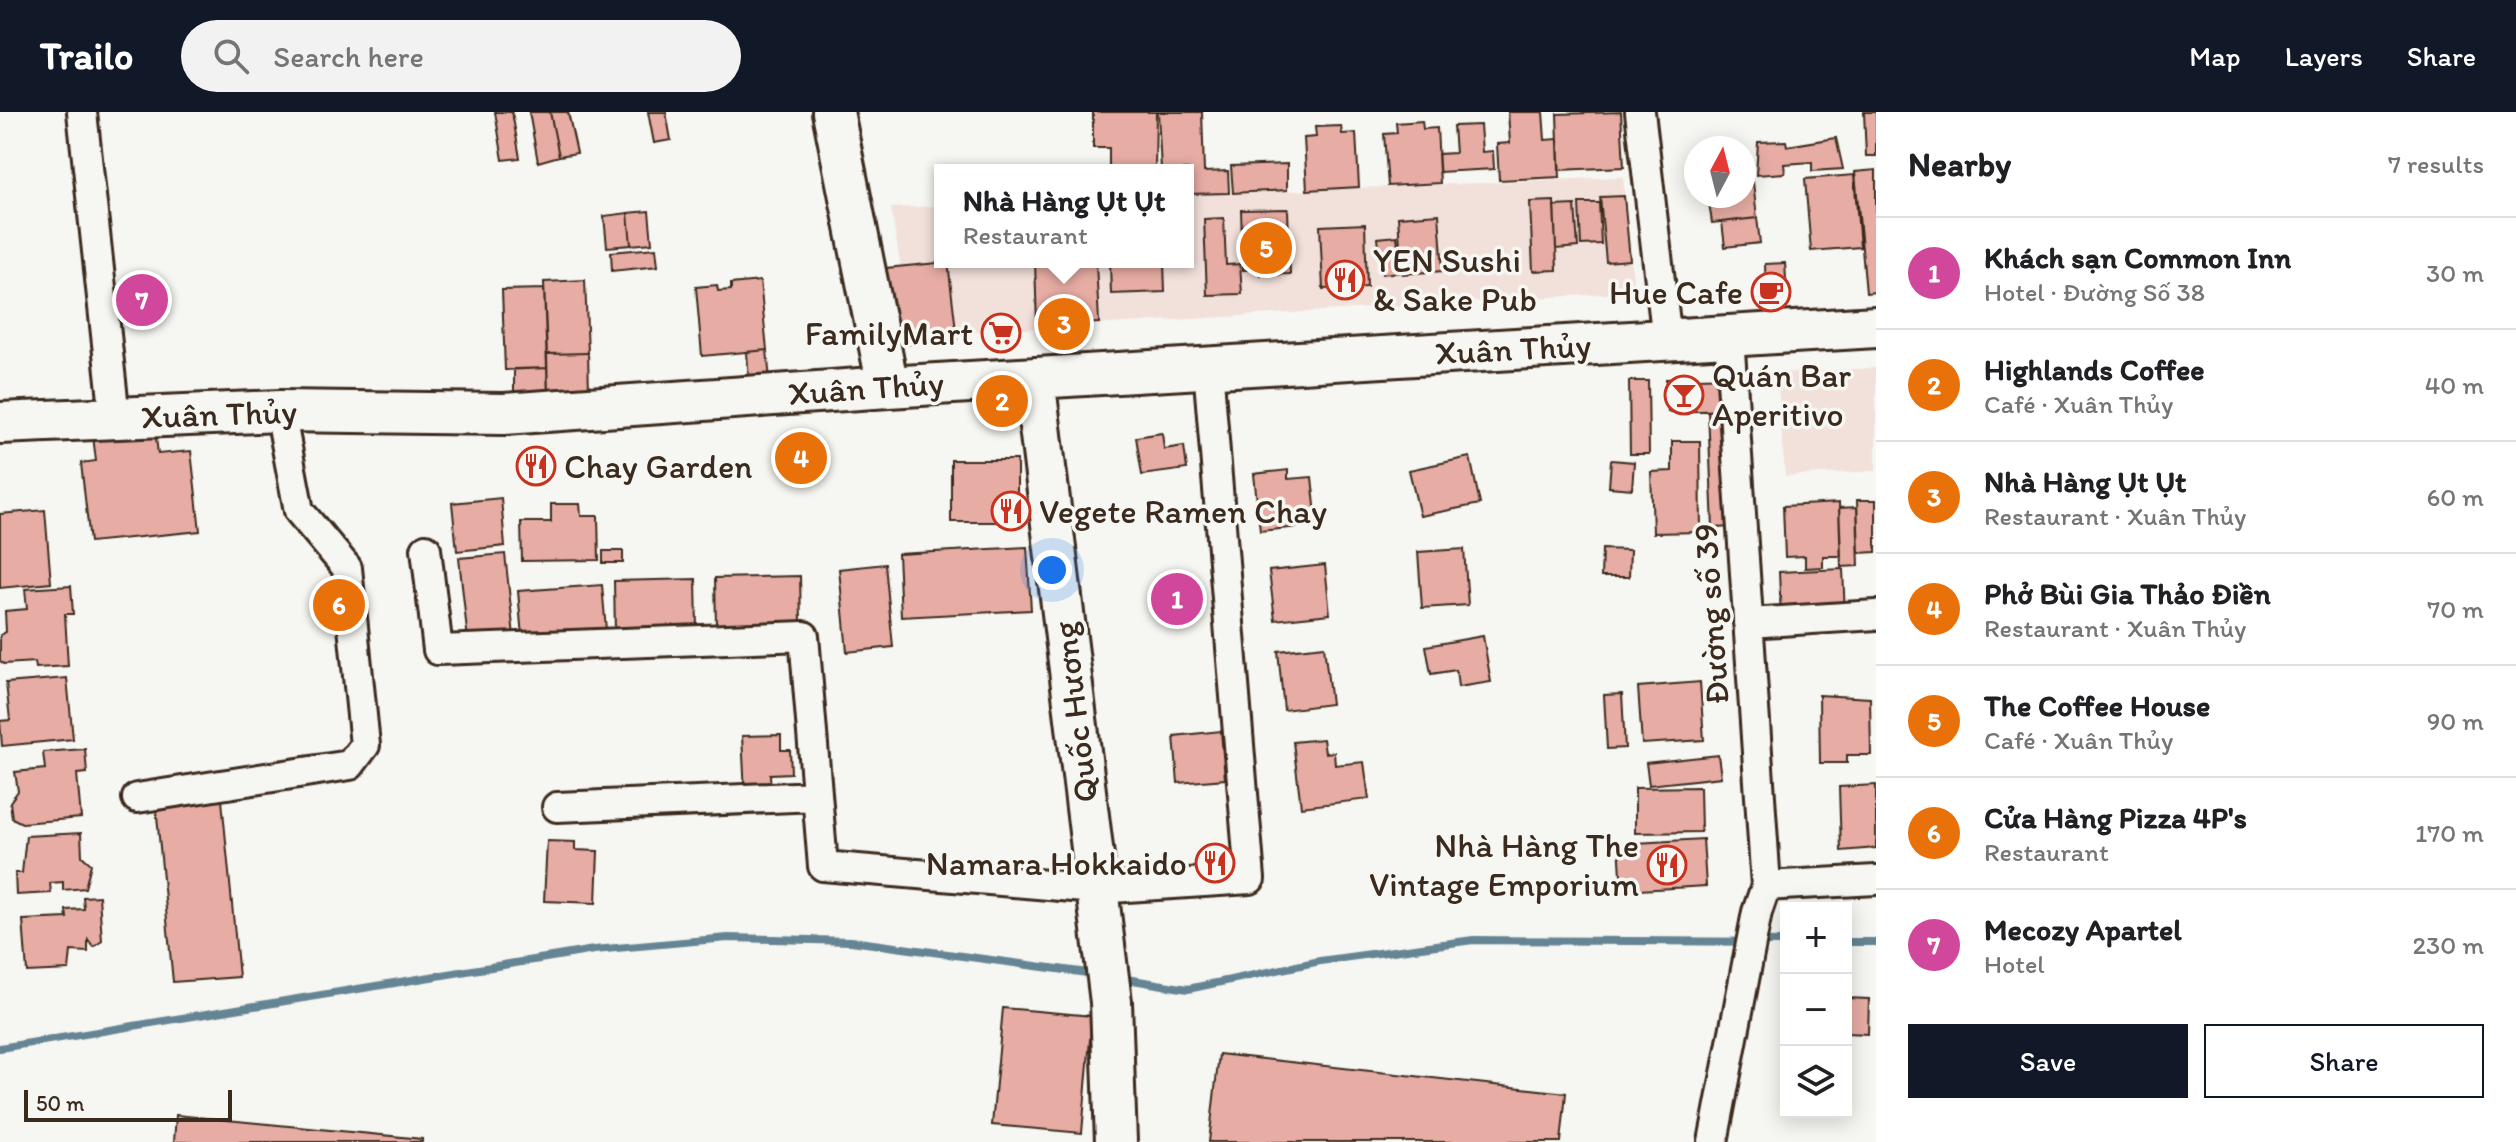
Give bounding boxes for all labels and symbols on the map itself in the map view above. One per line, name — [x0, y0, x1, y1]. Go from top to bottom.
north arrow — [1684, 136, 1756, 208]
pin: 5 — [1240, 218, 1292, 278]
place label: YEN Sushi & Sake Pub — [1373, 240, 1537, 320]
restaurant icon: YEN Sushi & Sake Pub — [1324, 259, 1366, 301]
pin: 7 — [116, 270, 168, 330]
cafe icon: Hue Cafe — [1750, 271, 1792, 313]
place label: Hue Cafe — [1609, 272, 1743, 313]
pin: 3 — [1038, 294, 1090, 354]
supermarket icon: FamilyMart — [980, 312, 1022, 354]
place label: FamilyMart — [805, 313, 973, 354]
street label: Xuân Thủy — [1434, 324, 1592, 374]
place label: Quán Bar Aperitivo — [1712, 355, 1851, 435]
street label: Xuân Thủy — [787, 362, 945, 414]
pin: 2 — [976, 371, 1028, 431]
bar icon: Quán Bar Aperitivo — [1663, 374, 1705, 416]
street label: Xuân Thủy — [140, 391, 298, 437]
pin: 4 — [775, 428, 827, 488]
restaurant icon: Chay Garden — [515, 445, 557, 487]
place label: Chay Garden — [564, 446, 752, 487]
restaurant icon: Vegete Ramen Chay — [990, 490, 1032, 532]
place label: Vegete Ramen Chay — [1039, 491, 1327, 532]
street label: Đường số 39 — [1684, 522, 1738, 706]
your location — [1032, 550, 1072, 590]
pin: 1 — [1151, 569, 1203, 629]
pin: 6 — [313, 575, 365, 635]
street label: Quốc Hương — [1043, 618, 1106, 805]
place label: Nhà Hàng The Vintage Emporium — [1369, 825, 1639, 905]
restaurant icon: Namara Hokkaido — [1194, 842, 1236, 884]
place label: Namara Hokkaido — [926, 843, 1187, 884]
restaurant icon: Nhà Hàng The Vintage Emporium — [1646, 844, 1688, 886]
scale bar — [24, 1086, 232, 1122]

